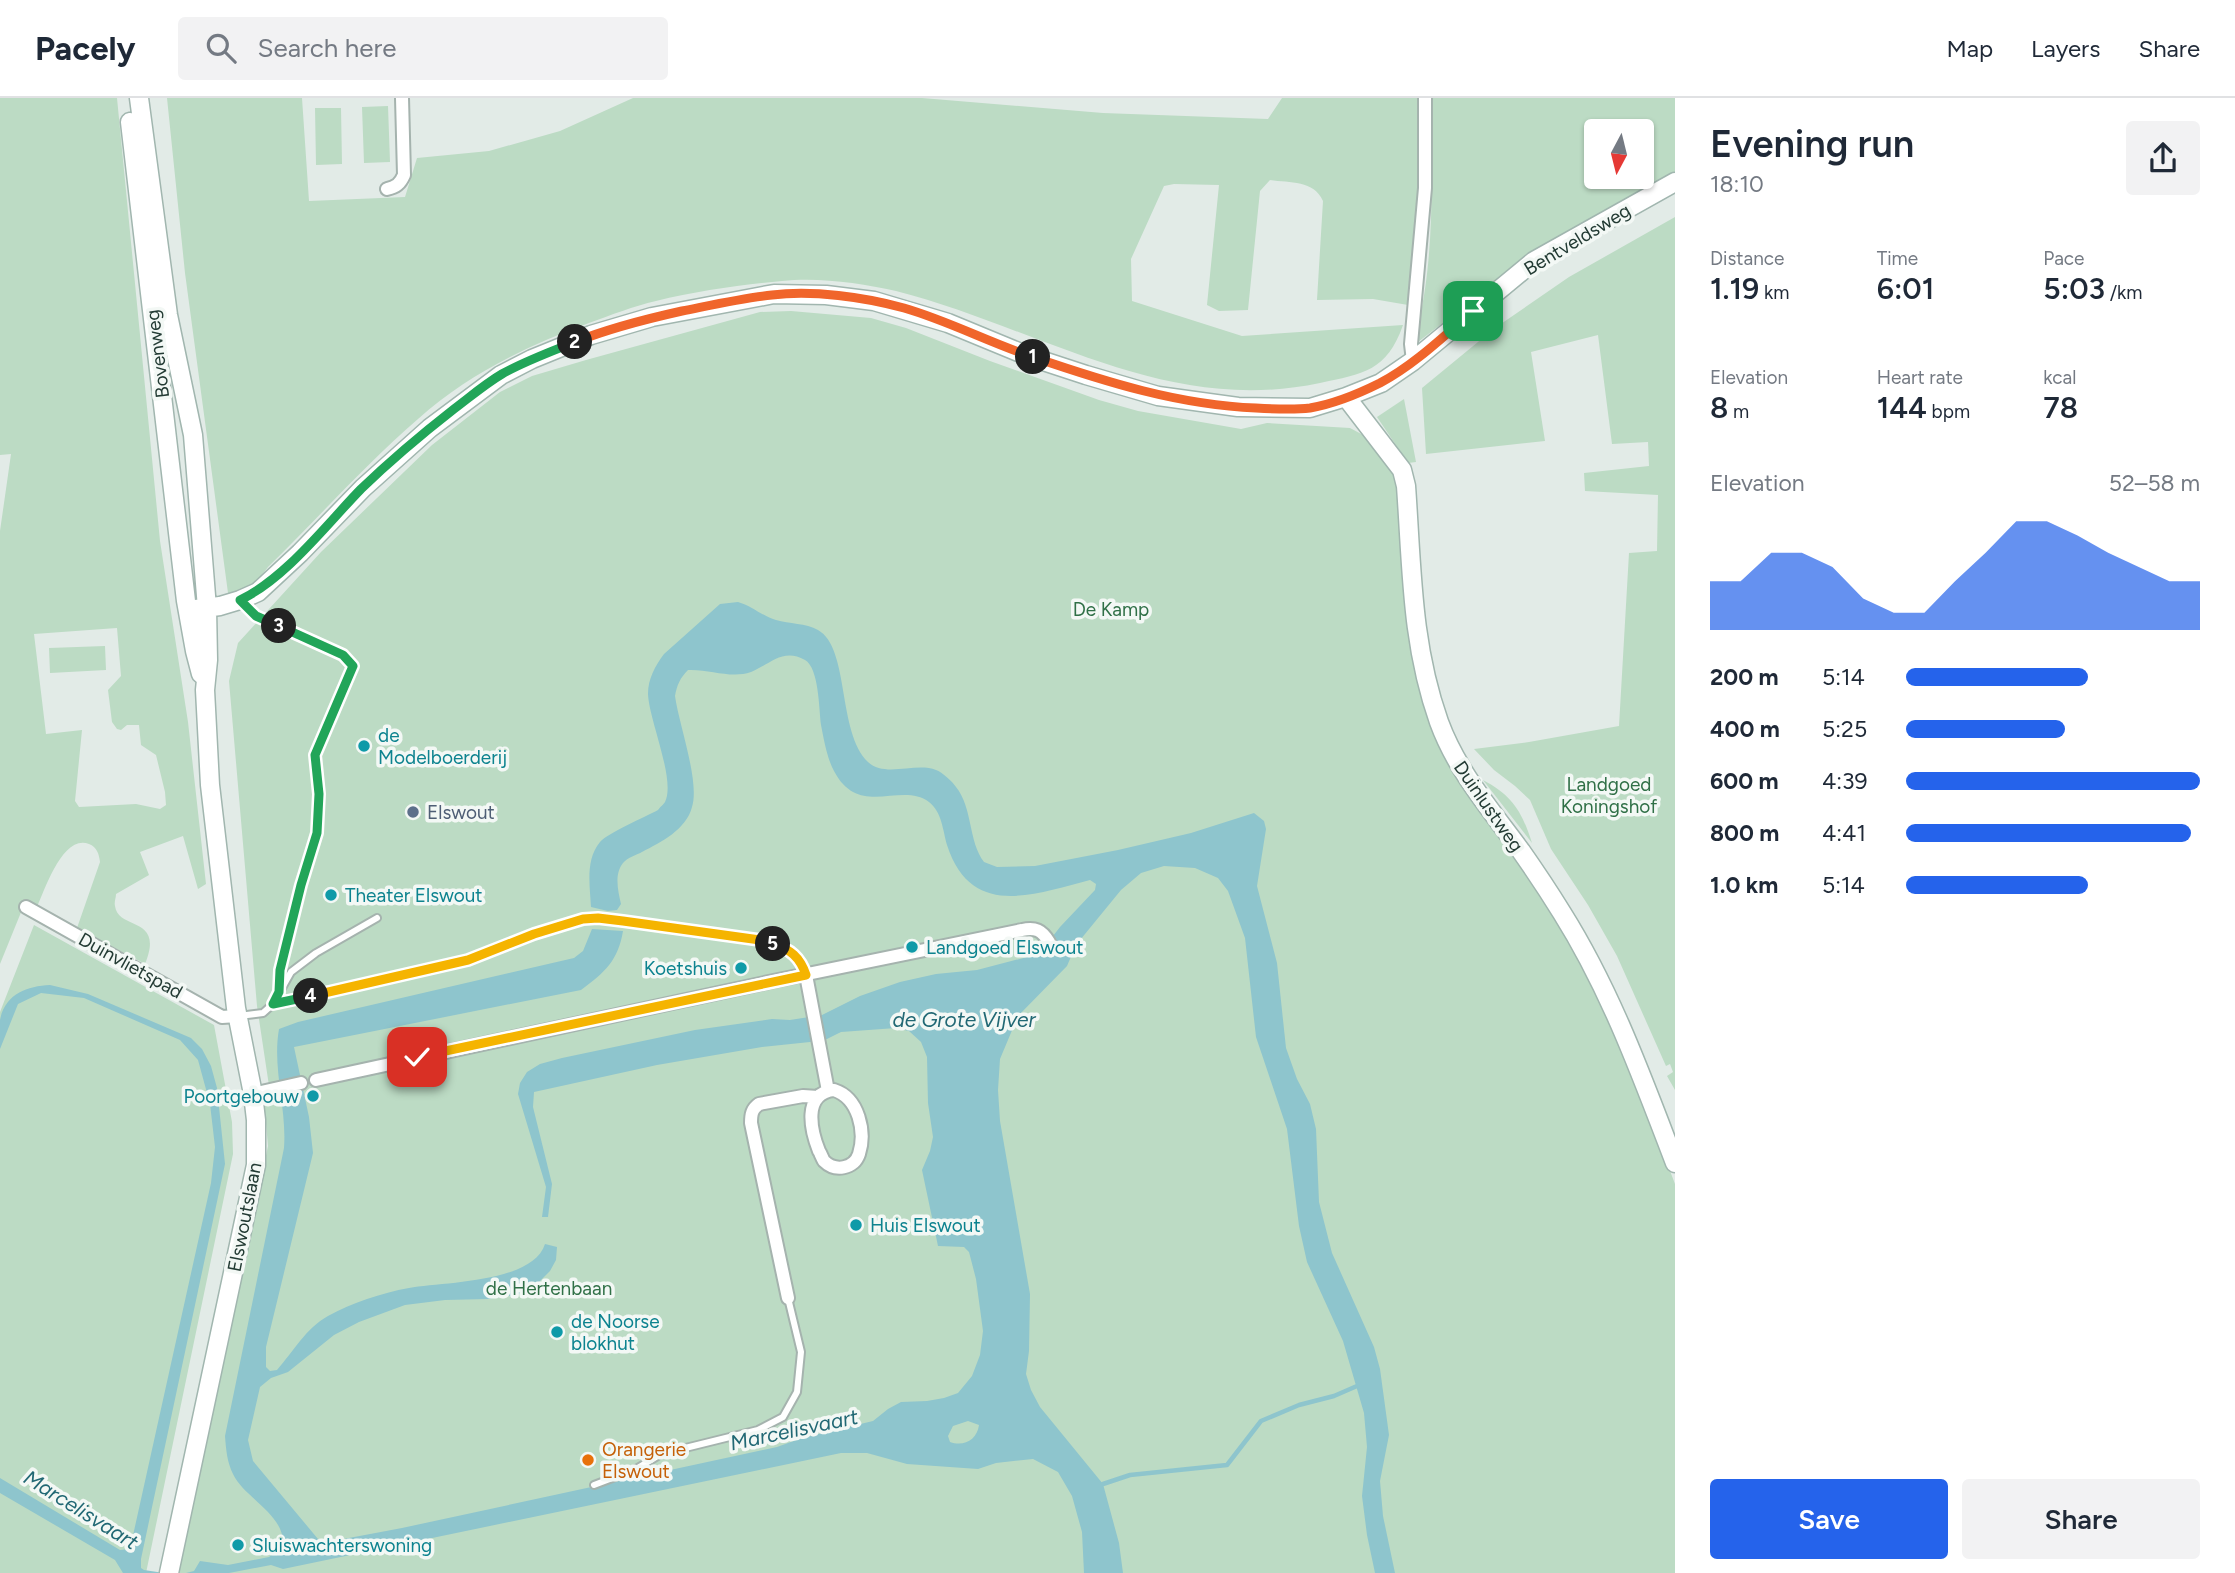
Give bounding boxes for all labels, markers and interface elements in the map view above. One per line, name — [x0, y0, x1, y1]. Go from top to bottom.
search box — [178, 17, 668, 80]
text: Pacely — [35, 29, 136, 68]
icon: search — [202, 29, 240, 67]
text: Search here — [258, 32, 397, 64]
text: Map — [1946, 34, 1993, 63]
text: Layers — [2031, 34, 2100, 63]
text: Share — [2138, 34, 2200, 63]
north arrow — [1584, 119, 1654, 189]
map controls — [1584, 119, 1654, 189]
text: Evening run — [1710, 121, 1914, 167]
button: share — [2126, 121, 2200, 195]
text: 18:10 — [1710, 170, 1764, 198]
street label: Bentveldsweg — [1520, 199, 1635, 280]
text: Distance — [1710, 247, 1784, 270]
text: Time — [1877, 247, 1918, 270]
text: Pace — [2043, 247, 2084, 270]
text: 1.19 — [1710, 270, 1759, 307]
text: 6:01 — [1877, 270, 1934, 307]
text: 5:03 — [2043, 270, 2105, 307]
pin — [1443, 281, 1503, 341]
text: km — [1759, 281, 1789, 304]
text: /km — [2105, 281, 2142, 304]
icon: arrive — [1454, 292, 1492, 330]
street label: Bovenweg — [141, 308, 174, 400]
pin: 2 — [558, 324, 592, 360]
text: 2 — [569, 330, 580, 353]
pin: 1 — [1016, 340, 1050, 374]
text: 1 — [1028, 345, 1037, 368]
text: Elevation — [1710, 366, 1788, 389]
text: Heart rate — [1877, 366, 1963, 389]
text: kcal — [2043, 366, 2077, 389]
text: 8 — [1710, 389, 1728, 426]
text: 144 — [1877, 389, 1927, 426]
text: 78 — [2043, 389, 2078, 426]
text: m — [1728, 400, 1749, 423]
text: bpm — [1927, 400, 1970, 423]
text: Elevation — [1710, 469, 1805, 497]
text: 52–58 m — [2109, 469, 2200, 497]
park label: De Kamp — [1073, 598, 1149, 621]
pin: 3 — [262, 608, 296, 644]
text: 3 — [273, 614, 284, 637]
text: 200 m — [1710, 663, 1779, 691]
text: 5:14 — [1822, 663, 1865, 691]
text: 400 m — [1710, 715, 1780, 743]
text: 5:25 — [1822, 715, 1867, 743]
place label: de Modelboerderij — [378, 724, 507, 769]
marker: de Modelboerderij — [356, 738, 372, 754]
street label: Duinlustweg — [1449, 756, 1528, 856]
text: 600 m — [1710, 767, 1779, 795]
text: 4:39 — [1822, 767, 1868, 795]
park label: Landgoed Koningshof — [1561, 773, 1657, 818]
place label: Elswout — [427, 801, 495, 824]
marker: Elswout — [405, 804, 421, 820]
text: 800 m — [1710, 819, 1779, 847]
text: 4:41 — [1822, 819, 1866, 847]
text: 1.0 km — [1710, 871, 1778, 899]
text: 5:14 — [1822, 871, 1865, 899]
place label: Theater Elswout — [345, 884, 483, 907]
marker: Theater Elswout — [323, 887, 339, 903]
pin: 5 — [756, 926, 790, 962]
street label: Duinvlietspad — [75, 927, 187, 1003]
text: 5 — [767, 932, 778, 955]
place label: Landgoed Elswout — [926, 936, 1083, 959]
marker: Landgoed Elswout — [904, 939, 920, 955]
place label: Koetshuis — [644, 957, 727, 980]
marker: Koetshuis — [733, 960, 749, 976]
pin: 4 — [294, 978, 328, 1014]
text: 4 — [304, 984, 317, 1007]
water label: de Grote Vijver — [892, 1007, 1036, 1032]
pin — [387, 1027, 447, 1087]
icon: check — [398, 1038, 436, 1076]
place label: Poortgebouw — [183, 1085, 299, 1108]
marker: Poortgebouw — [305, 1088, 321, 1104]
street label: Elswoutslaan — [223, 1161, 266, 1274]
place label: Huis Elswout — [870, 1214, 981, 1237]
marker: Huis Elswout — [848, 1217, 864, 1233]
park label: de Hertenbaan — [486, 1277, 612, 1300]
place label: de Noorse blokhut — [571, 1310, 660, 1355]
marker: de Noorse blokhut — [549, 1324, 565, 1340]
water label: Marcelisvaart — [728, 1404, 861, 1455]
place label: Orangerie Elswout — [602, 1438, 686, 1483]
marker: Orangerie Elswout — [580, 1452, 596, 1468]
water label: Marcelisvaart — [19, 1464, 144, 1555]
button: Save — [1710, 1479, 1948, 1559]
button: Share — [1962, 1479, 2200, 1559]
place label: Sluiswachterswoning — [252, 1534, 432, 1557]
marker: Sluiswachterswoning — [230, 1537, 246, 1553]

